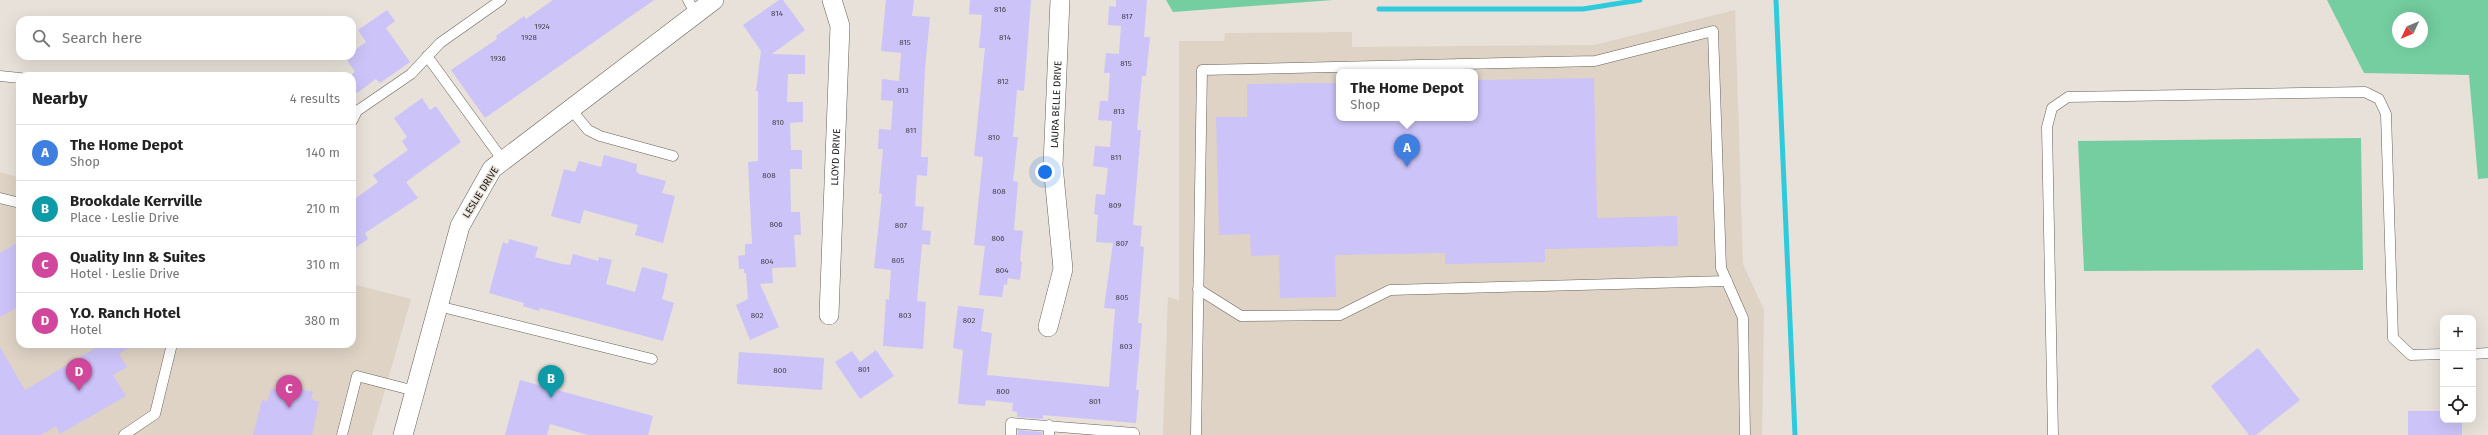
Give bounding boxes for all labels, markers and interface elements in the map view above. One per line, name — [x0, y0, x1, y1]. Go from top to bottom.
house number: 816 — [994, 5, 1006, 14]
house number: 814 — [771, 9, 784, 18]
house number: 817 — [1121, 12, 1133, 21]
north arrow — [2392, 12, 2428, 48]
search box — [16, 16, 356, 60]
house number: 1924 — [534, 22, 550, 31]
icon: search — [30, 27, 52, 49]
text: Search here — [62, 29, 142, 47]
house number: 1928 — [521, 33, 538, 42]
house number: 814 — [999, 33, 1012, 42]
house number: 815 — [899, 38, 911, 47]
house number: 1936 — [490, 54, 506, 63]
house number: 815 — [1120, 59, 1132, 68]
street label: LAURA BELLE DRIVE — [1049, 61, 1064, 148]
popup — [1336, 69, 1478, 121]
house number: 812 — [997, 77, 1009, 86]
text: The Home Depot — [1350, 79, 1464, 97]
house number: 813 — [897, 86, 909, 95]
text: Nearby — [32, 88, 87, 109]
text: 4 results — [290, 91, 340, 106]
text: Shop — [1350, 97, 1380, 112]
house number: 813 — [1113, 107, 1125, 116]
house number: 810 — [772, 118, 785, 127]
house number: 811 — [906, 126, 916, 135]
street label: LLOYD DRIVE — [829, 128, 843, 186]
house number: 810 — [988, 133, 1001, 142]
pin: A — [1394, 134, 1420, 167]
text: The Home Depot — [70, 136, 183, 154]
text: A — [41, 145, 49, 160]
text: 140 m — [306, 145, 340, 160]
house number: 811 — [1111, 153, 1121, 162]
text: Shop — [70, 154, 100, 169]
your location — [1035, 162, 1055, 182]
street label: LESLIE DRIVE — [460, 165, 501, 220]
house number: 808 — [762, 171, 776, 180]
house number: 808 — [992, 187, 1006, 196]
text: Brookdale Kerrville — [70, 192, 202, 210]
text: B — [41, 201, 49, 216]
text: 210 m — [306, 201, 340, 216]
house number: 809 — [1109, 201, 1122, 210]
text: Place · Leslie Drive — [70, 210, 179, 225]
house number: 806 — [769, 220, 783, 229]
house number: 807 — [895, 221, 908, 230]
house number: 806 — [991, 234, 1005, 243]
house number: 807 — [1116, 239, 1129, 248]
text: Quality Inn & Suites — [70, 248, 205, 266]
house number: 805 — [892, 256, 904, 265]
text: C — [41, 257, 49, 272]
text: 310 m — [306, 257, 340, 272]
house number: 804 — [760, 257, 774, 266]
text: Hotel · Leslie Drive — [70, 266, 180, 281]
house number: 804 — [995, 266, 1009, 275]
house number: 805 — [1116, 293, 1128, 302]
text: Y.O. Ranch Hotel — [70, 304, 180, 322]
house number: 802 — [751, 311, 763, 320]
house number: 803 — [899, 311, 911, 320]
text: D — [41, 313, 49, 328]
text: 380 m — [305, 313, 340, 328]
map controls — [2440, 315, 2476, 423]
button: + — [2440, 315, 2476, 351]
house number: 802 — [963, 316, 975, 325]
text: Hotel — [70, 322, 102, 337]
house number: 803 — [1120, 342, 1132, 351]
button: − — [2440, 351, 2476, 387]
pin: D — [66, 358, 92, 391]
pin: B — [538, 365, 564, 398]
house number: 801 — [858, 365, 870, 374]
house number: 800 — [773, 366, 787, 375]
pin: C — [276, 375, 302, 408]
house number: 800 — [996, 387, 1010, 396]
button: locate — [2440, 387, 2476, 423]
house number: 801 — [1089, 397, 1101, 406]

